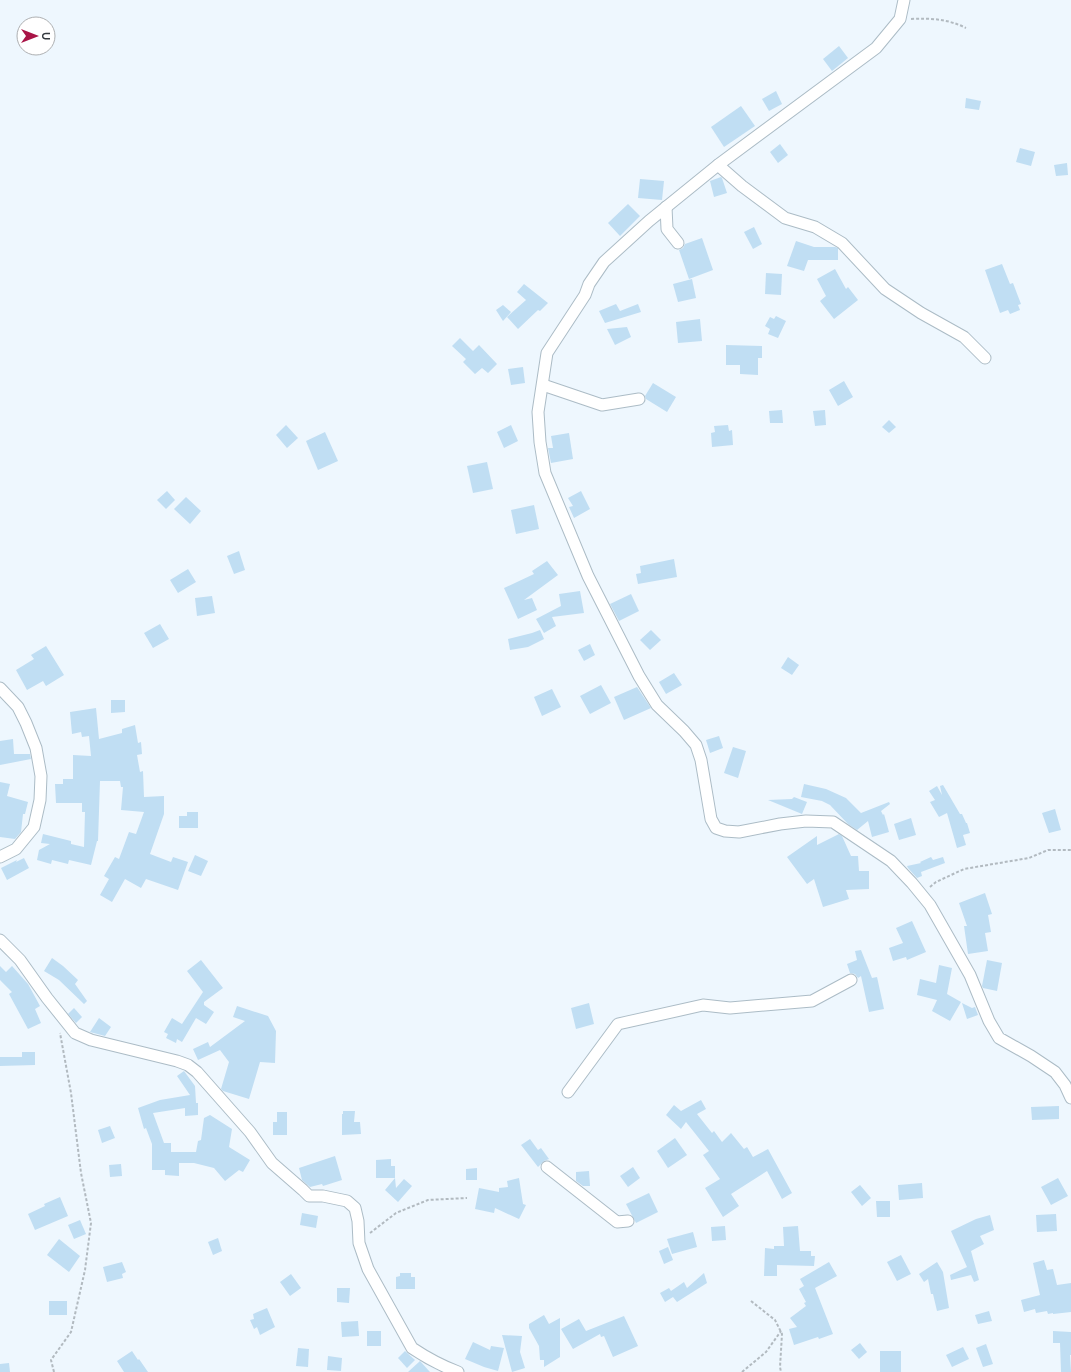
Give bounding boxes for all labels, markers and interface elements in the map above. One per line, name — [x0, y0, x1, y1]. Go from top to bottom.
north arrow — [16, 16, 56, 56]
text: U — [39, 32, 52, 40]

